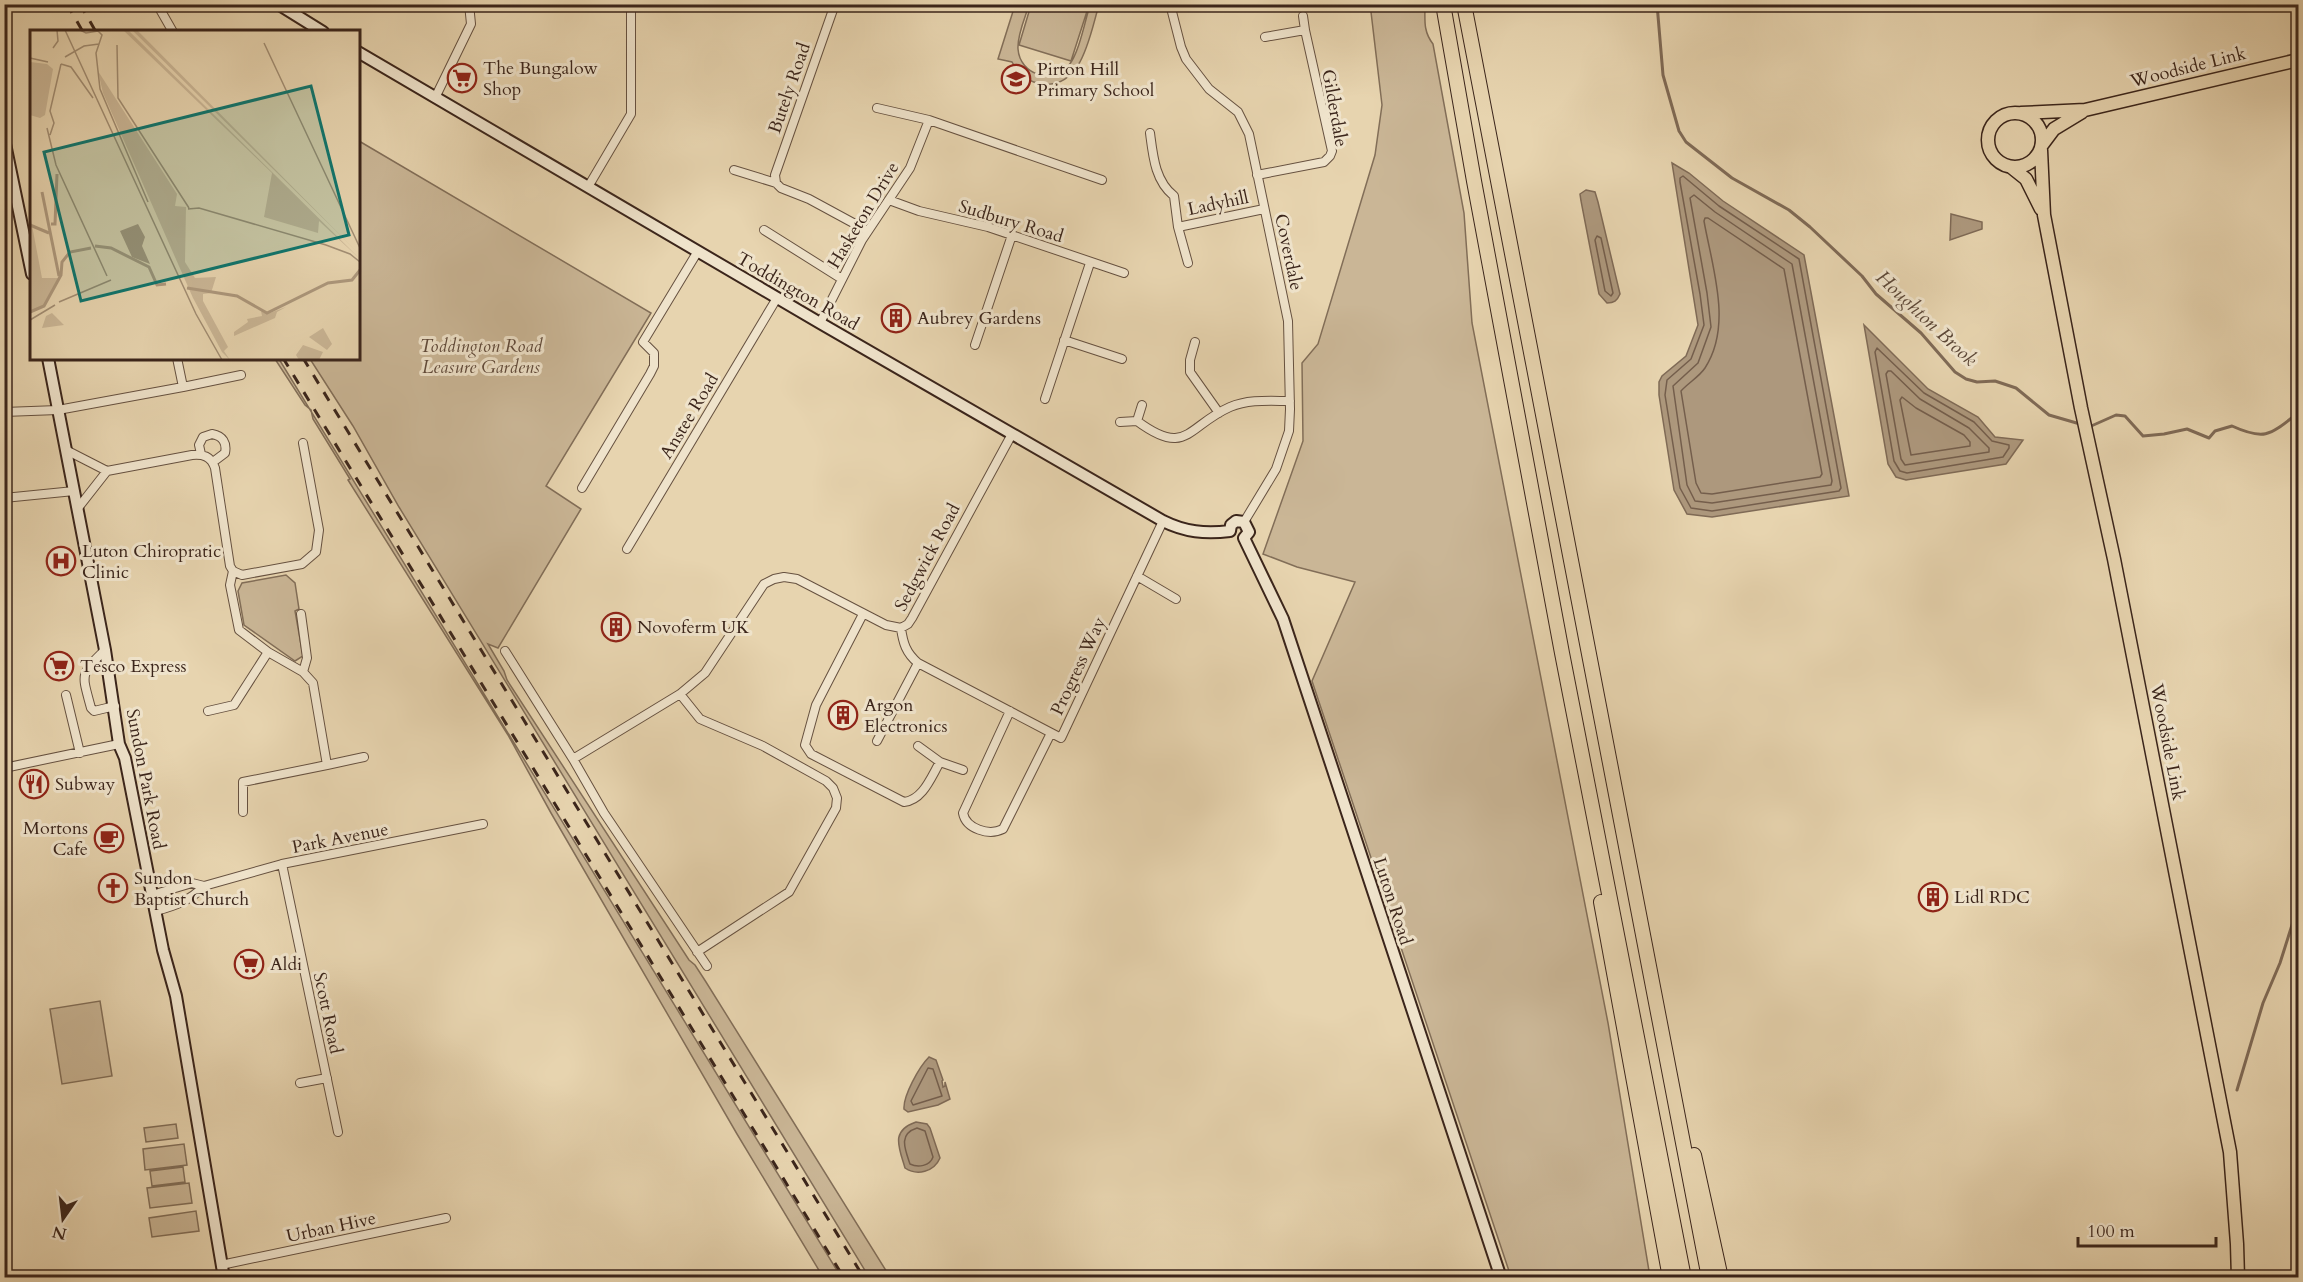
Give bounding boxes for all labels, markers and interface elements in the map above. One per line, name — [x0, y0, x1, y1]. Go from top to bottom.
inset map — [30, 30, 360, 360]
street label: Butely Road — [762, 39, 817, 137]
street label: Woodside Link — [2127, 41, 2249, 94]
place label: The Bungalow Shop — [483, 56, 599, 102]
place label: Pirton Hill Primary School — [1037, 57, 1155, 103]
supermarket icon: The Bungalow Shop — [446, 62, 478, 94]
school or university icon: Pirton Hill Primary School — [1000, 63, 1032, 95]
street label: Gilderdale — [1315, 67, 1354, 149]
street label: Hasketon Drive — [822, 157, 905, 273]
street label: Ladyhill — [1185, 185, 1251, 222]
street label: Sudbury Road — [955, 194, 1067, 249]
street label: Coverdale — [1268, 212, 1309, 293]
street label: Toddington Road — [732, 246, 864, 337]
water label: Houghton Brook — [1870, 264, 1983, 373]
building icon: Aubrey Gardens — [880, 302, 912, 334]
place label: Aubrey Gardens — [917, 306, 1041, 331]
park label: Toddington Road Leasure Gardens — [420, 334, 544, 380]
street label: Anstee Road — [654, 369, 725, 464]
street label: Sedgwick Road — [889, 499, 967, 615]
place label: Luton Chiropratic Clinic — [82, 539, 221, 585]
hospital icon: Luton Chiropratic Clinic — [45, 545, 77, 577]
building icon: Novoferm UK — [600, 611, 632, 643]
street label: Progress Way — [1045, 613, 1112, 719]
place label: Novoferm UK — [637, 615, 750, 640]
supermarket icon: Tesco Express — [43, 650, 75, 682]
place label: Tesco Express — [80, 654, 187, 679]
street label: Woodside Link — [2144, 681, 2191, 803]
place label: Argon Electronics — [864, 693, 948, 739]
building icon: Argon Electronics — [827, 699, 859, 731]
street label: Sundon Park Road — [120, 707, 171, 852]
restaurant icon: Subway — [18, 768, 50, 800]
place label: Subway — [55, 772, 116, 797]
place label: Mortons Cafe — [23, 816, 88, 862]
street label: Park Avenue — [290, 817, 390, 860]
cafe icon: Mortons Cafe — [93, 822, 125, 854]
street label: Luton Road — [1367, 854, 1419, 949]
place label: Sundon Baptist Church — [134, 866, 249, 912]
church icon: Sundon Baptist Church — [97, 872, 129, 904]
building icon: Lidl RDC — [1917, 881, 1949, 913]
place label: Lidl RDC — [1954, 885, 2030, 910]
supermarket icon: Aldi — [233, 948, 265, 980]
place label: Aldi — [270, 952, 302, 977]
street label: Scott Road — [307, 970, 348, 1057]
north arrow — [33, 1189, 93, 1249]
street label: Urban Hive — [284, 1206, 378, 1249]
scale bar — [2078, 1210, 2216, 1248]
text: 100 m — [2087, 1219, 2135, 1244]
text: N — [50, 1220, 69, 1245]

